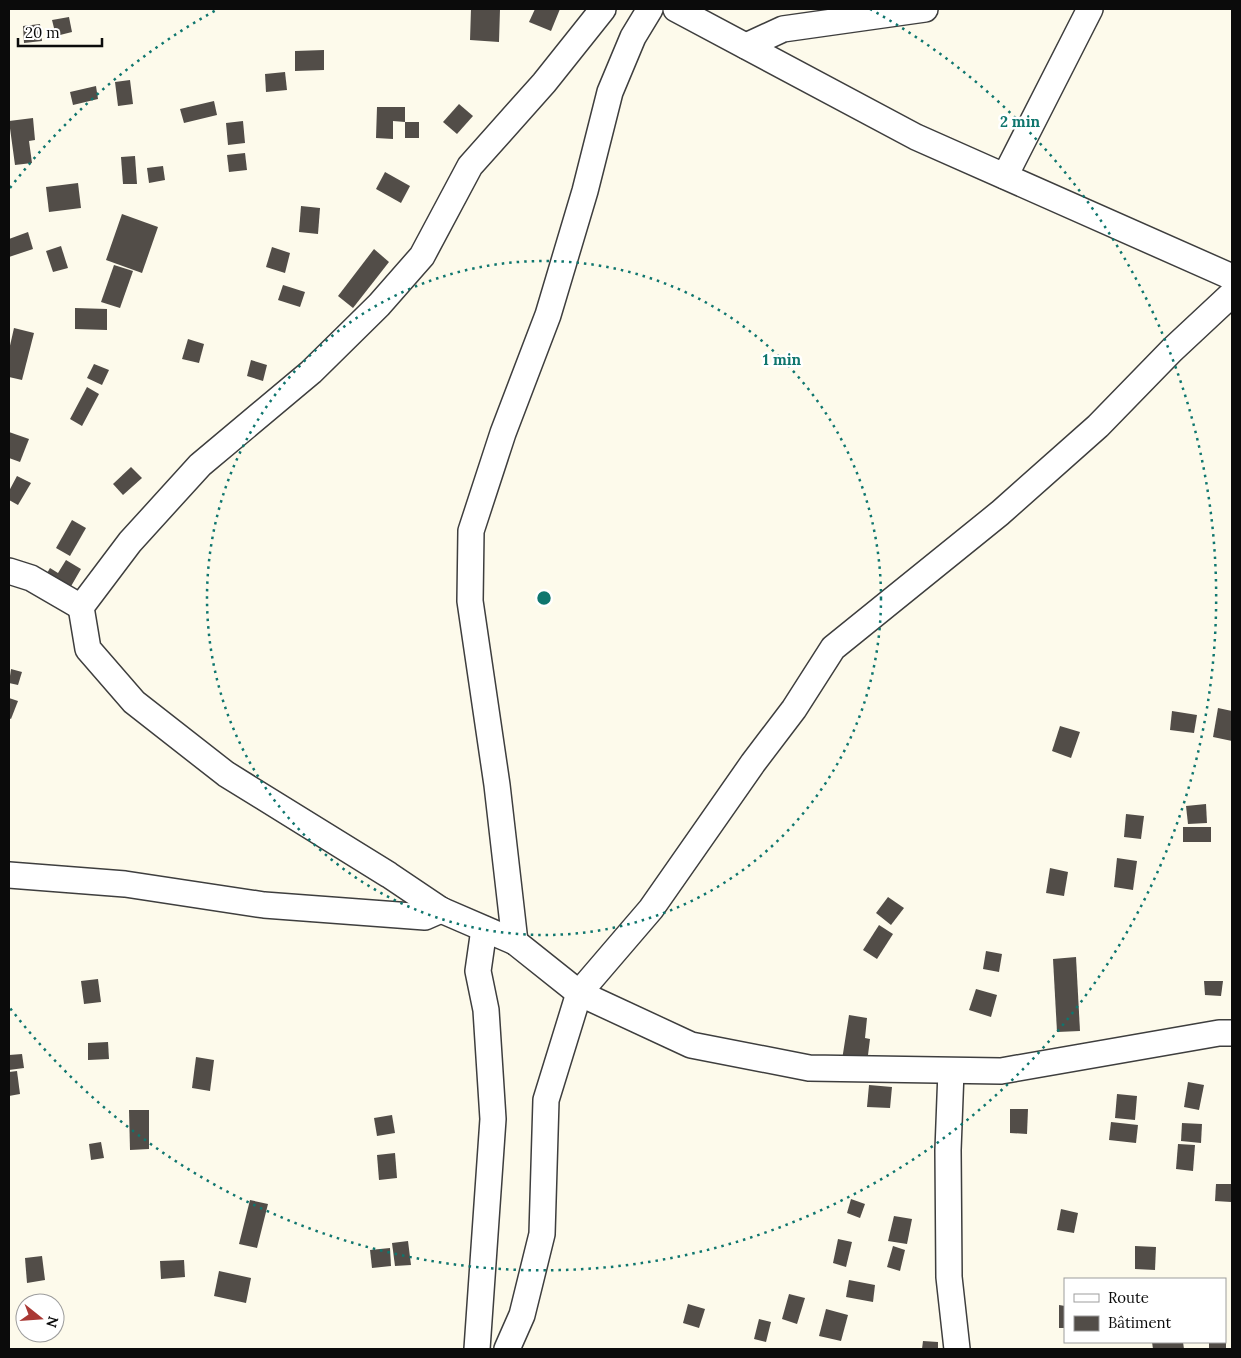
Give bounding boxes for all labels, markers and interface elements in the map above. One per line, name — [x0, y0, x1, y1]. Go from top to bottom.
scale bar — [18, 15, 101, 47]
text: 20 m — [25, 23, 60, 42]
text: 2 min — [1000, 112, 1041, 131]
text: 1 min — [763, 350, 802, 369]
centre of rings — [535, 589, 553, 607]
legend — [1064, 1278, 1226, 1343]
text: Route — [1108, 1288, 1149, 1307]
north arrow — [15, 1293, 65, 1343]
text: Bâtiment — [1108, 1313, 1171, 1332]
text: N — [42, 1314, 63, 1330]

